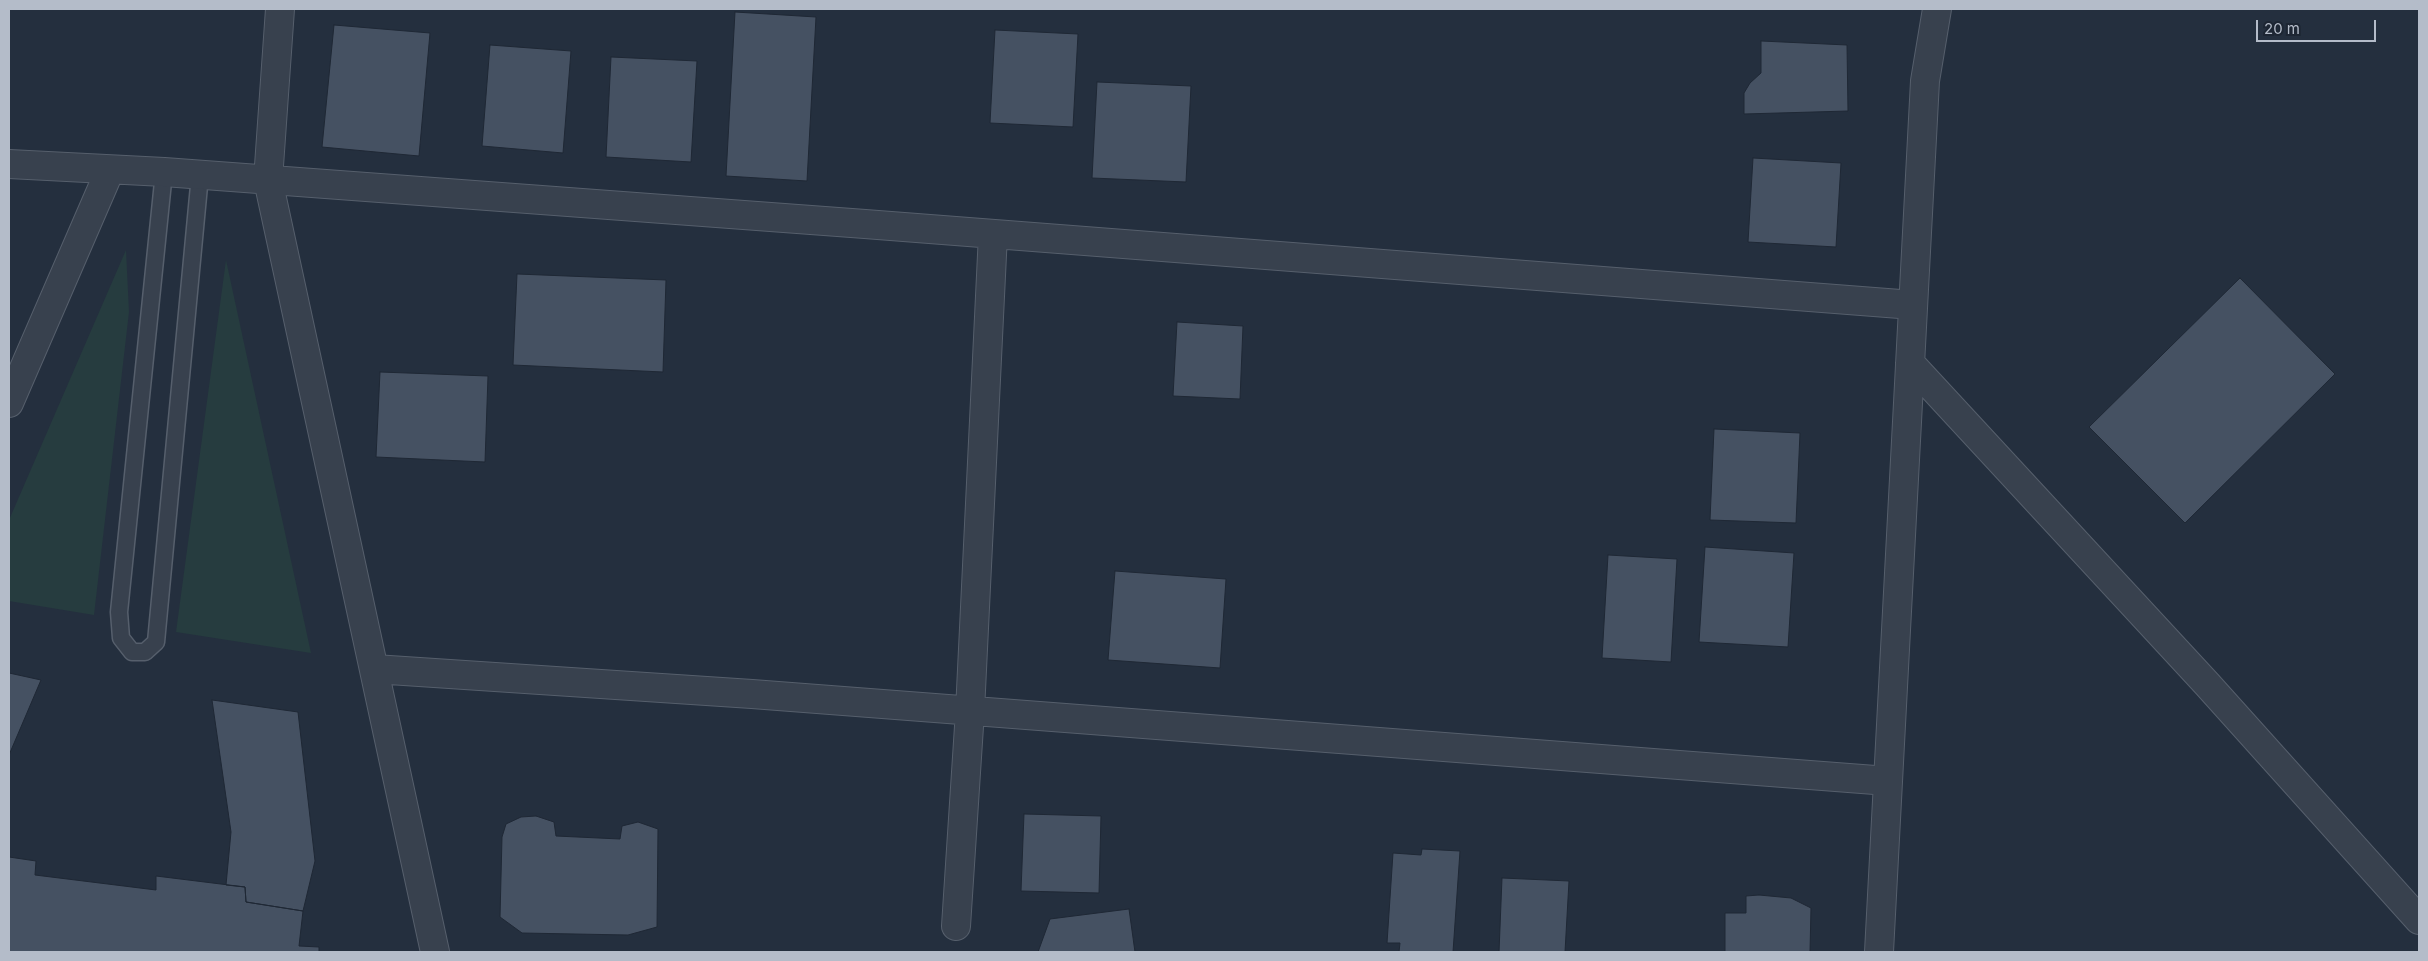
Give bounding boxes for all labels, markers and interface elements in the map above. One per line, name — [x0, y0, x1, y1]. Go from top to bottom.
scale bar — [2258, 10, 2378, 42]
text: 20 m — [2264, 19, 2300, 38]

